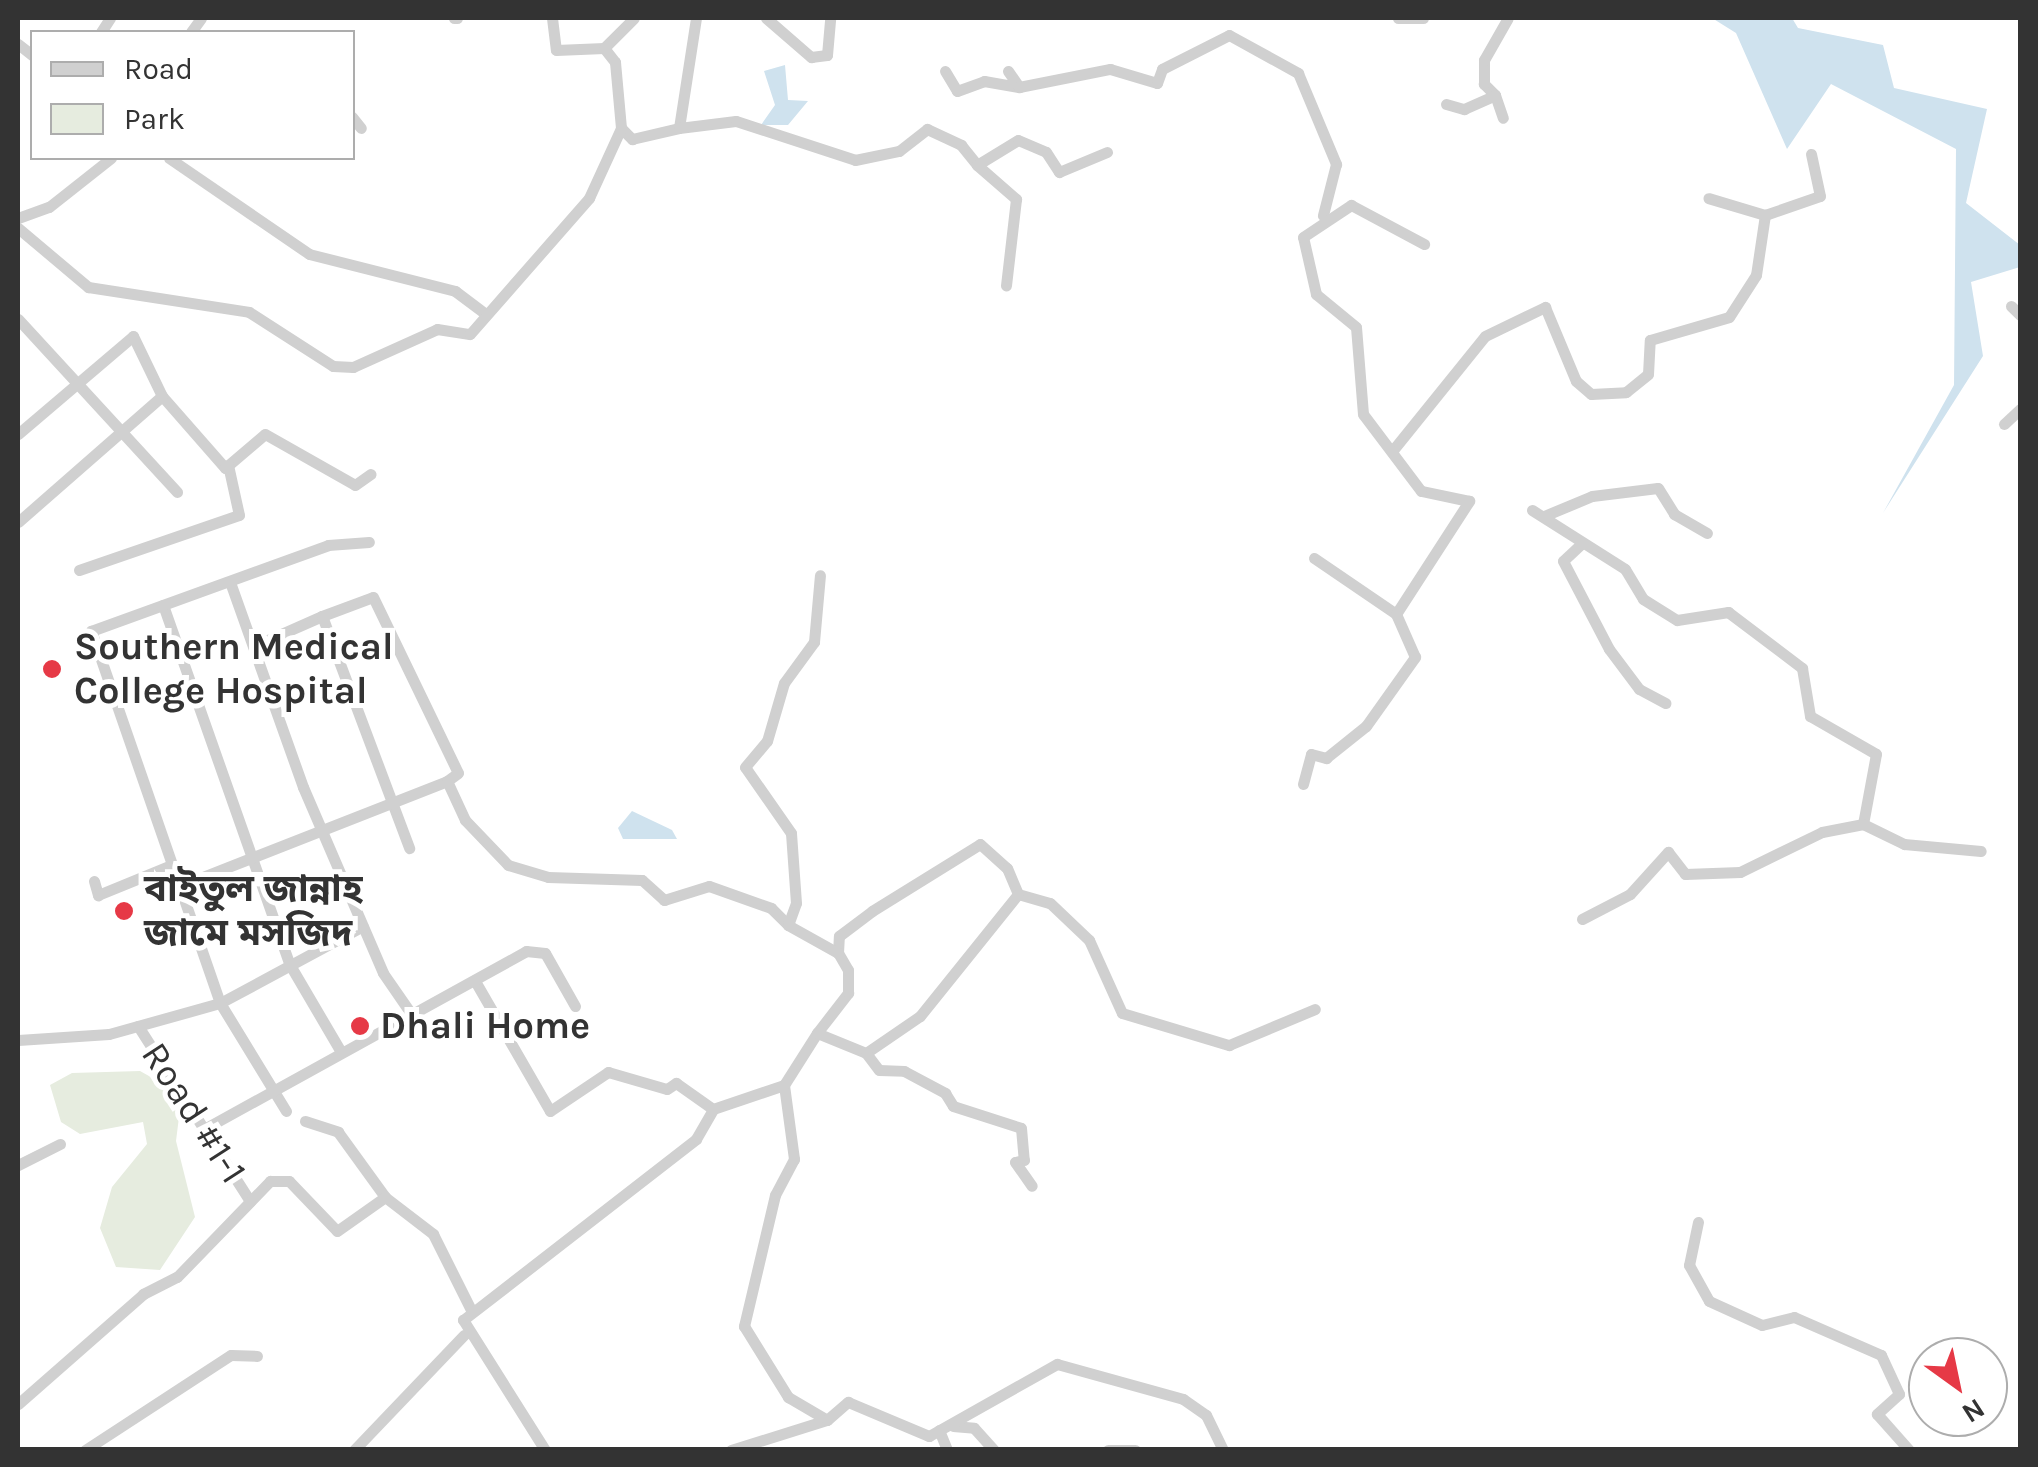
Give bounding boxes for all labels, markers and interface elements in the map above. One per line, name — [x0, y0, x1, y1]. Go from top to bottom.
legend — [30, 30, 355, 160]
text: Road — [124, 51, 193, 87]
text: Park — [124, 101, 185, 137]
place label: Southern Medical College Hospital — [74, 624, 394, 714]
marker: Southern Medical College Hospital — [39, 656, 65, 682]
place label: বাইতুল জান্নাহ জামে মসজিদ — [144, 866, 363, 956]
marker: বাইতুল জান্নাহ জামে মসজিদ — [113, 900, 135, 922]
place label: Dhali Home — [380, 1003, 590, 1049]
marker: Dhali Home — [349, 1015, 371, 1037]
street label: Road #1-1 — [132, 1034, 256, 1192]
north arrow — [1908, 1337, 2008, 1437]
text: N — [1956, 1392, 1991, 1430]

